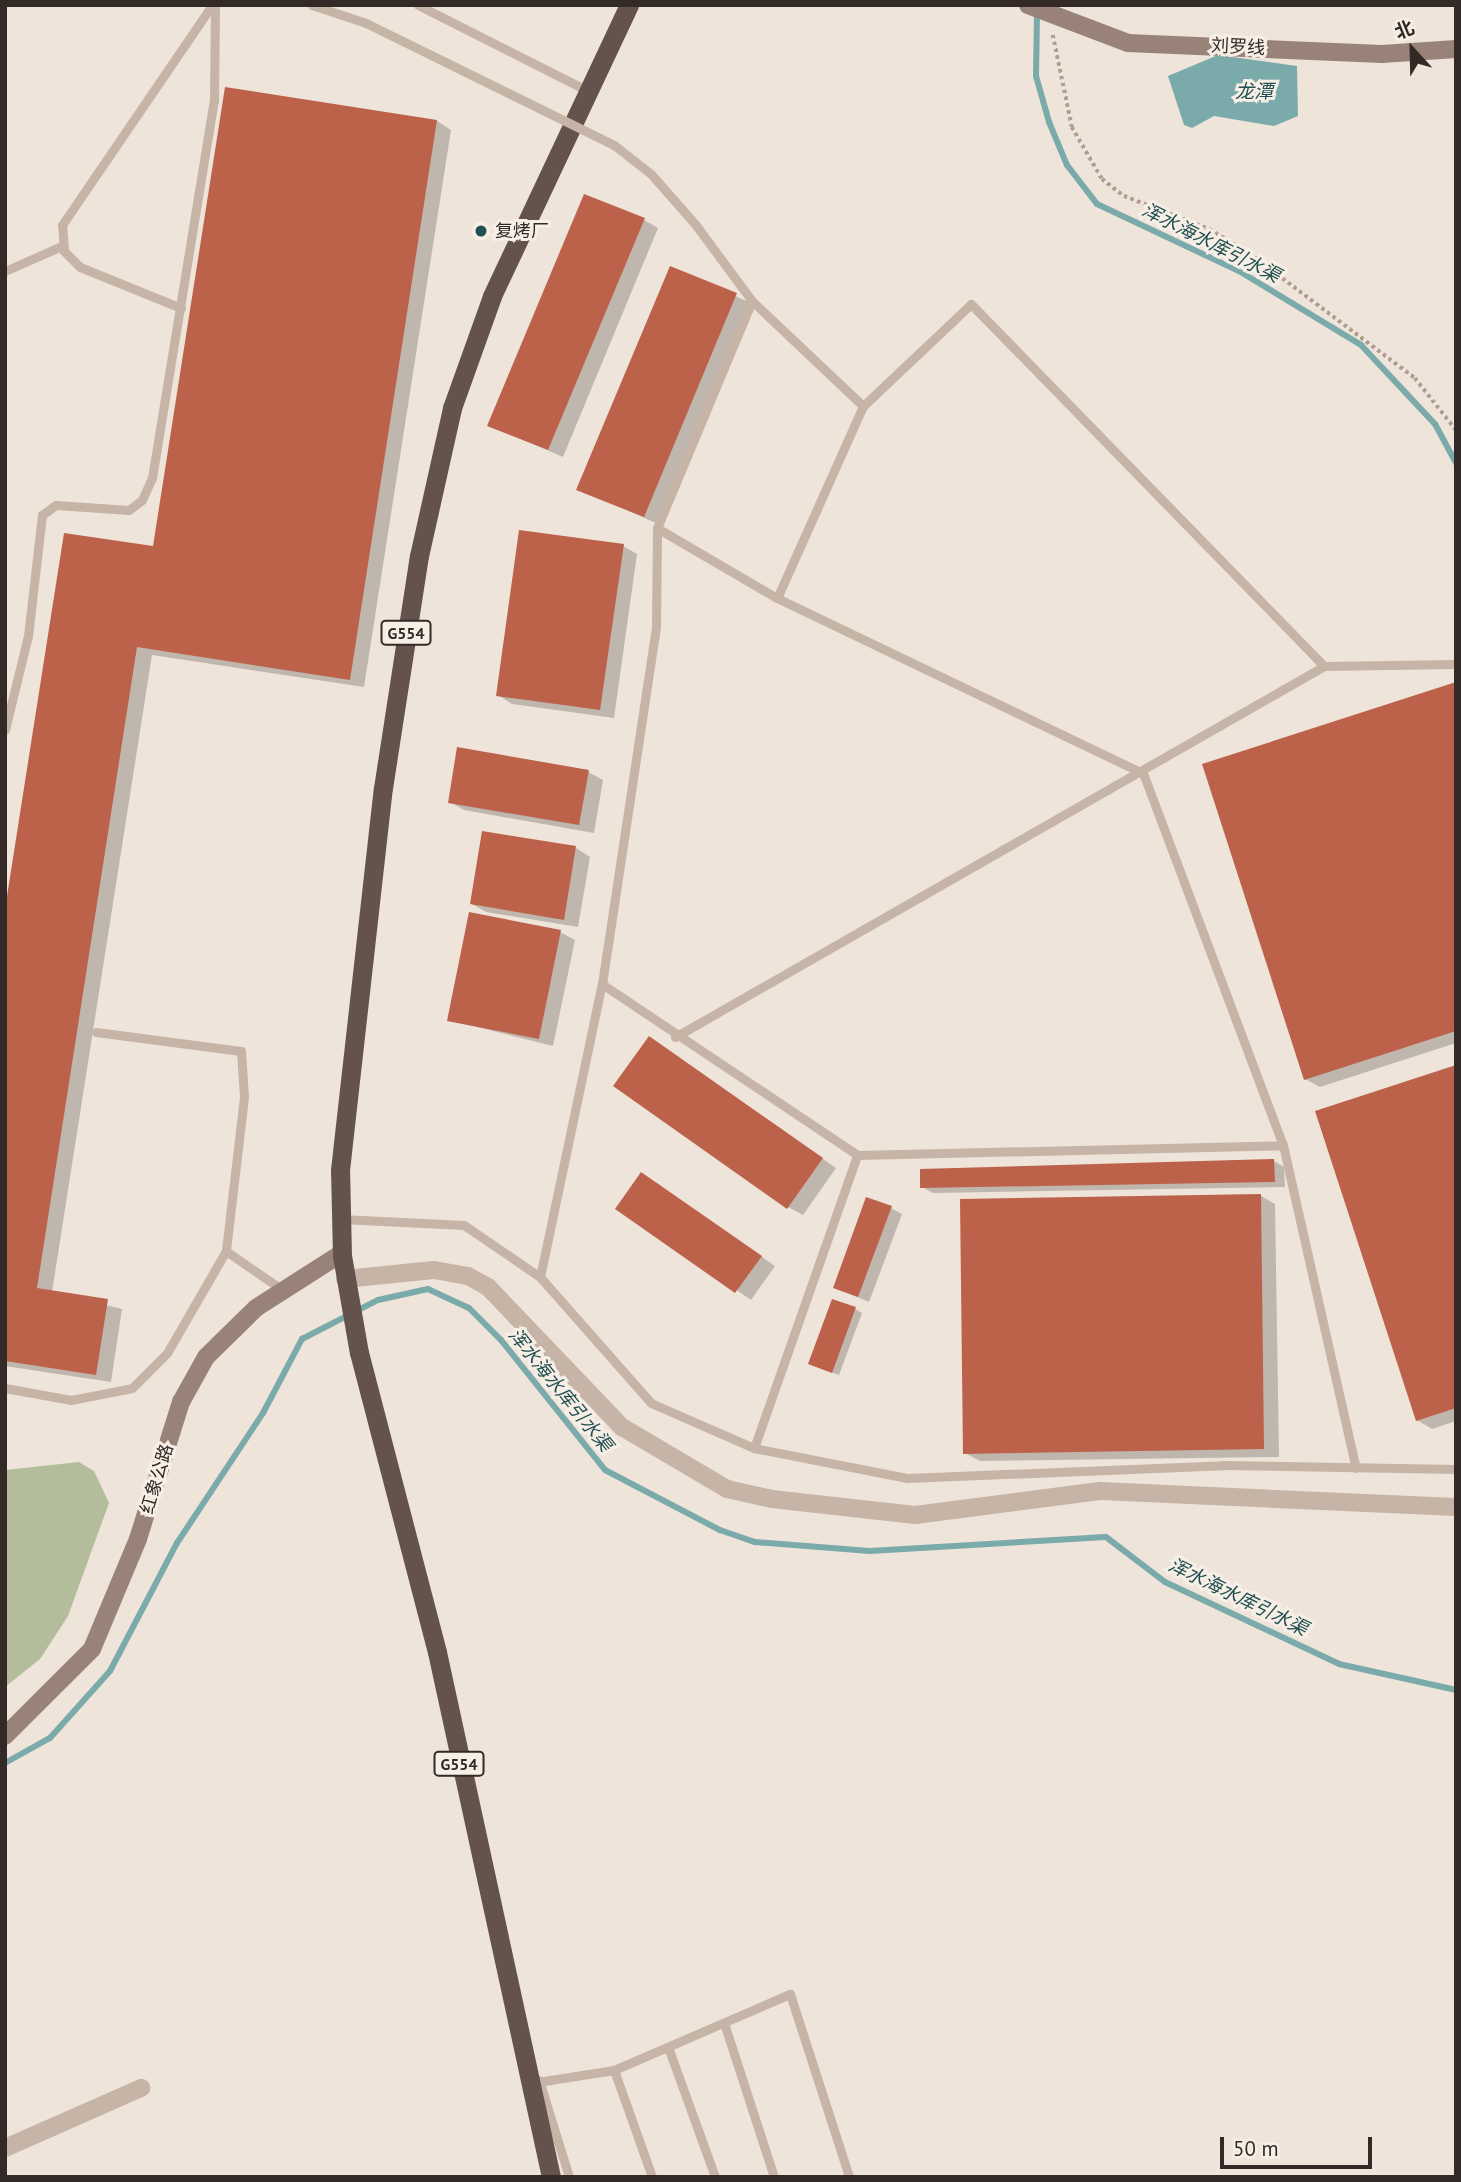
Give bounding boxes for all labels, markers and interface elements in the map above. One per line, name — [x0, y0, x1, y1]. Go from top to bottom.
north arrow — [1377, 14, 1447, 84]
text: 北 — [1391, 15, 1417, 44]
street label: 刘罗线 — [1210, 35, 1266, 59]
water label: 龙潭 — [1235, 81, 1273, 103]
water label: 浑水海水库引水渠 — [1138, 198, 1284, 288]
place label: 复烤厂 — [495, 220, 549, 242]
marker: 复烤厂 — [473, 223, 489, 239]
road number: G554 — [380, 620, 432, 646]
water label: 浑水海水库引水渠 — [503, 1324, 617, 1456]
street label: 红象公路 — [136, 1441, 178, 1517]
water label: 浑水海水库引水渠 — [1165, 1553, 1311, 1641]
road number: G554 — [433, 1752, 485, 1776]
scale bar — [1223, 2122, 1375, 2166]
text: 50 m — [1233, 2135, 1279, 2162]

